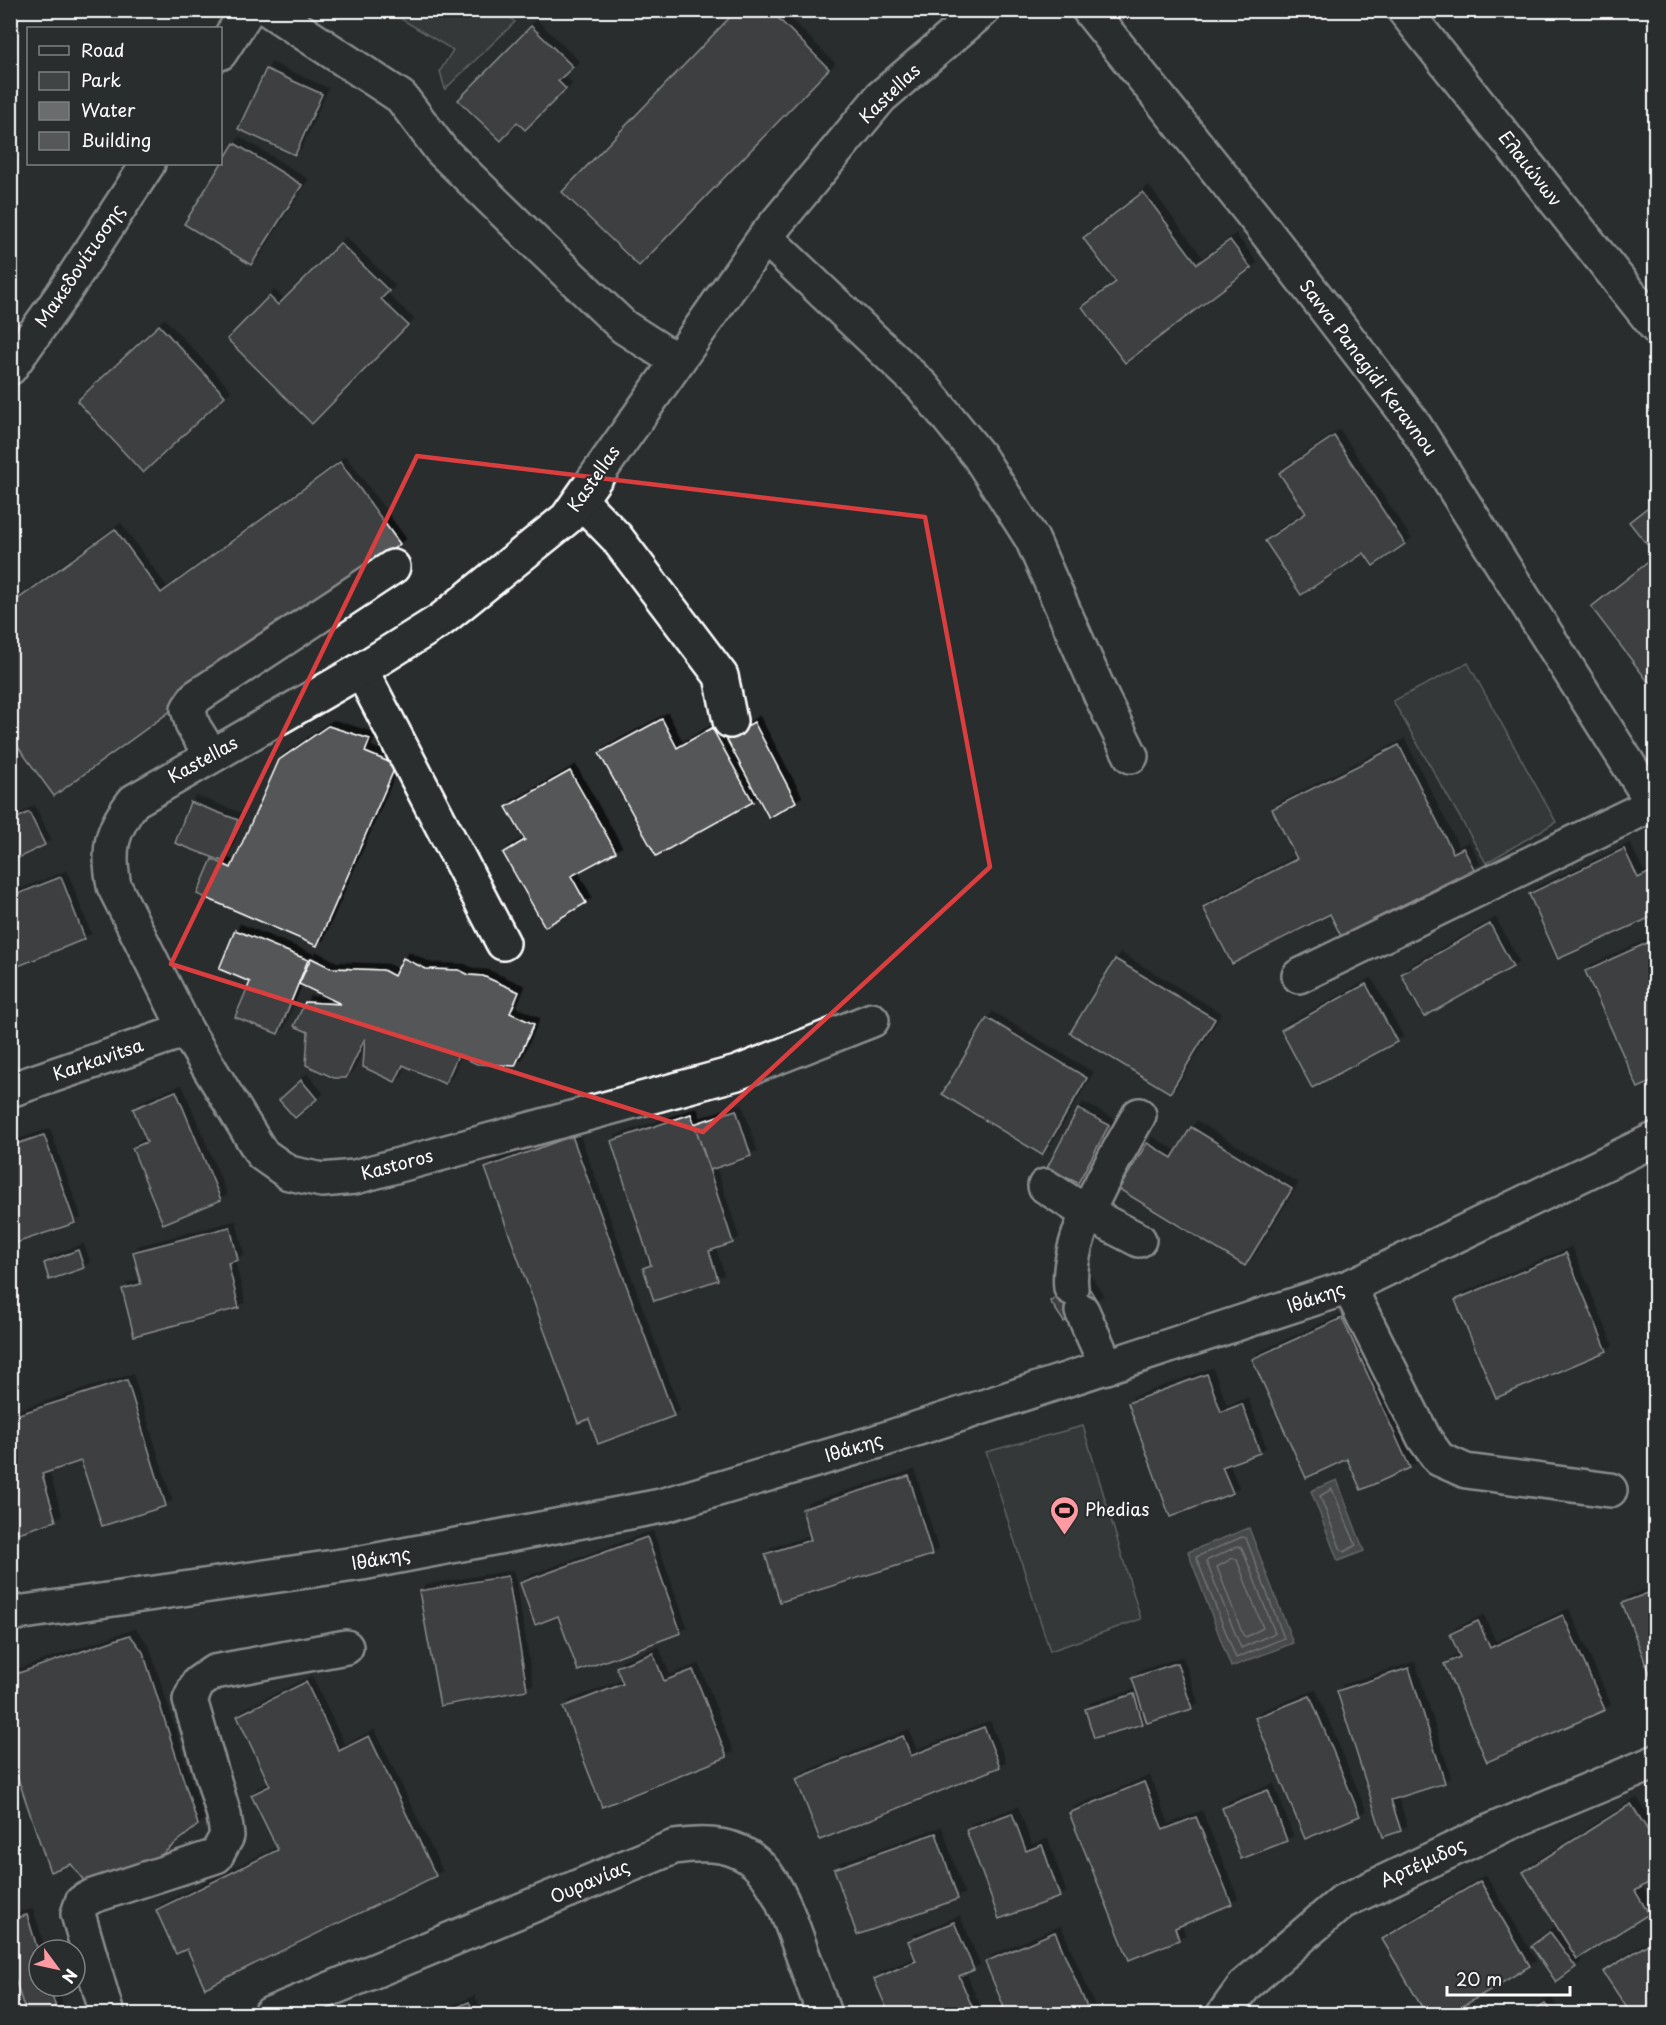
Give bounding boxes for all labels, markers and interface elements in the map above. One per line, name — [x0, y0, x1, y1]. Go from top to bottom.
legend — [27, 27, 222, 165]
text: Road — [81, 36, 125, 63]
street label: Kastellas — [852, 57, 926, 129]
text: Park — [81, 66, 121, 93]
text: Water — [81, 96, 136, 123]
street label: Ελαιώνων — [1493, 124, 1569, 212]
text: Building — [81, 126, 151, 153]
street label: Μακεδονίτισσης — [27, 198, 130, 332]
street label: Savva Panagidi Keravnou — [1294, 273, 1445, 461]
street label: Kastellas — [560, 439, 626, 517]
street label: Kastellas — [162, 728, 242, 789]
street label: Karkavitsa — [49, 1030, 147, 1087]
street label: Kastoros — [357, 1141, 436, 1186]
street label: Ιθάκης — [1283, 1274, 1348, 1319]
street label: Ιθάκης — [821, 1425, 886, 1468]
sports icon: Phedias — [1048, 1494, 1080, 1536]
place label: Phedias — [1085, 1495, 1150, 1522]
street label: Ιθάκης — [349, 1539, 412, 1576]
street label: Αρτέμιδος — [1375, 1830, 1470, 1893]
street label: Ουρανίας — [545, 1852, 633, 1909]
north arrow — [27, 1938, 87, 1998]
scale bar — [1447, 1959, 1570, 1997]
text: N — [57, 1965, 84, 1989]
text: 20 m — [1456, 1965, 1502, 1992]

